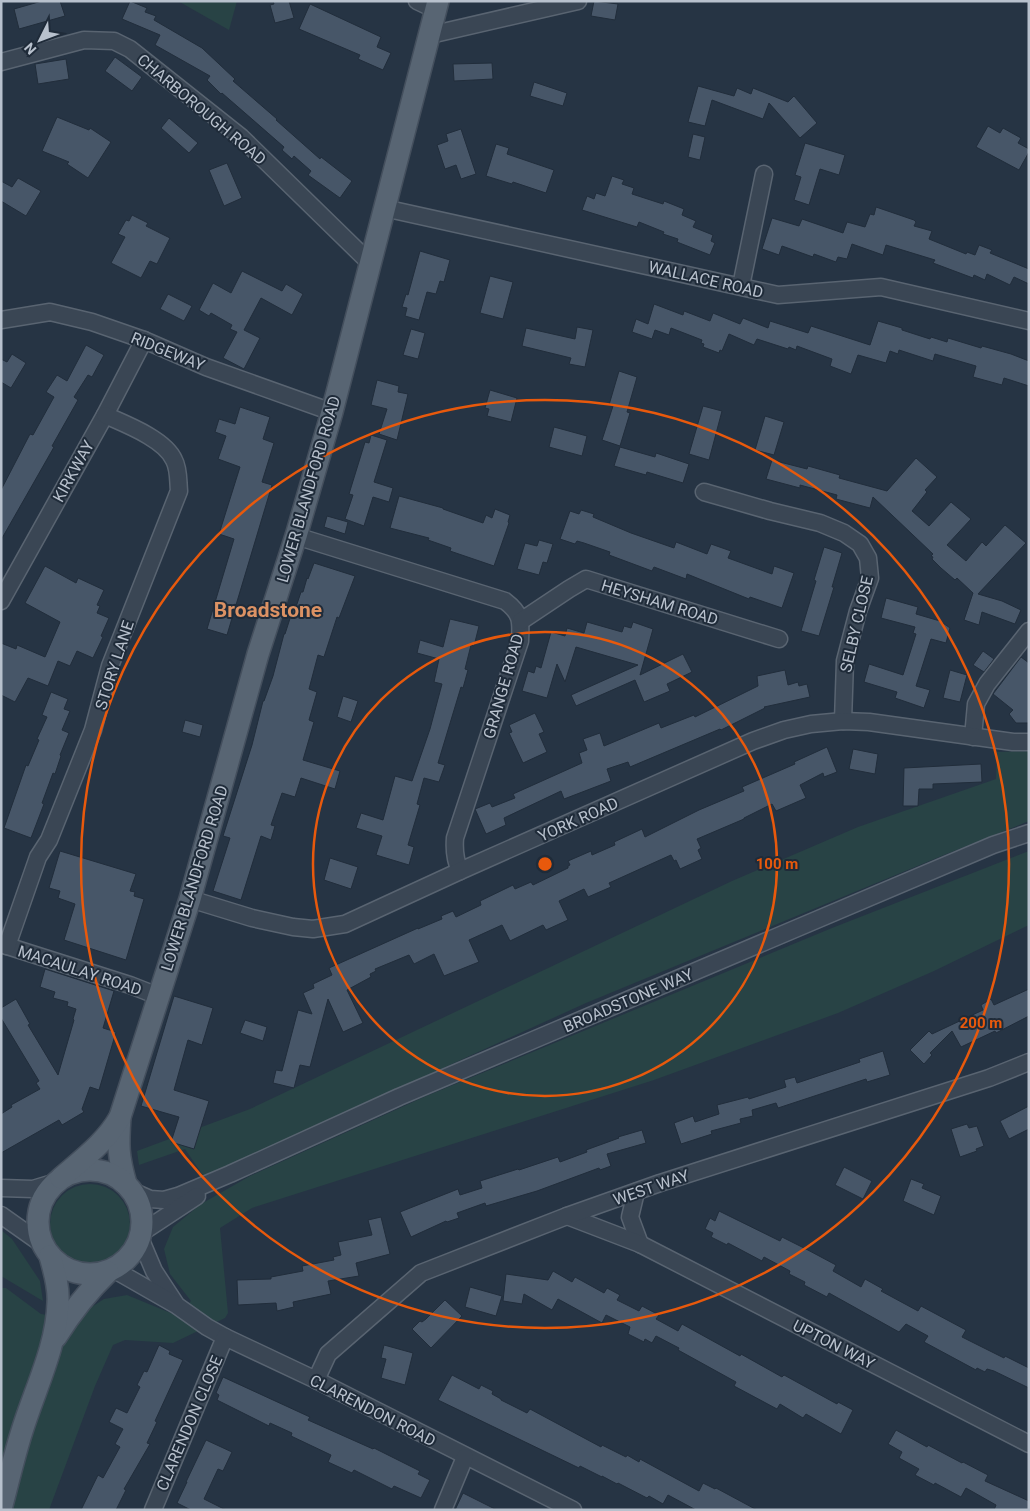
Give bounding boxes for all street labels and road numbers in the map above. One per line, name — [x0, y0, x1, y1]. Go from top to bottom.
street label: CHARBOROUGH ROAD — [133, 50, 270, 169]
street label: WALLACE ROAD — [647, 257, 765, 302]
street label: RIDGEWAY — [128, 328, 208, 375]
street label: LOWER BLANDFORD ROAD — [273, 394, 344, 585]
street label: KIRKWAY — [49, 437, 98, 505]
street label: SELBY CLOSE — [836, 574, 877, 674]
street label: HEYSHAM ROAD — [599, 576, 721, 629]
street label: STORY LANE — [91, 618, 138, 712]
street label: GRANGE ROAD — [479, 632, 528, 741]
street label: LOWER BLANDFORD ROAD — [157, 783, 232, 973]
street label: YORK ROAD — [535, 793, 621, 846]
street label: MACAULAY ROAD — [15, 941, 144, 999]
street label: BROADSTONE WAY — [560, 964, 696, 1036]
street label: WEST WAY — [611, 1165, 692, 1209]
street label: UPTON WAY — [790, 1316, 878, 1373]
street label: CLARENDON CLOSE — [152, 1353, 227, 1494]
street label: CLARENDON ROAD — [307, 1371, 439, 1450]

